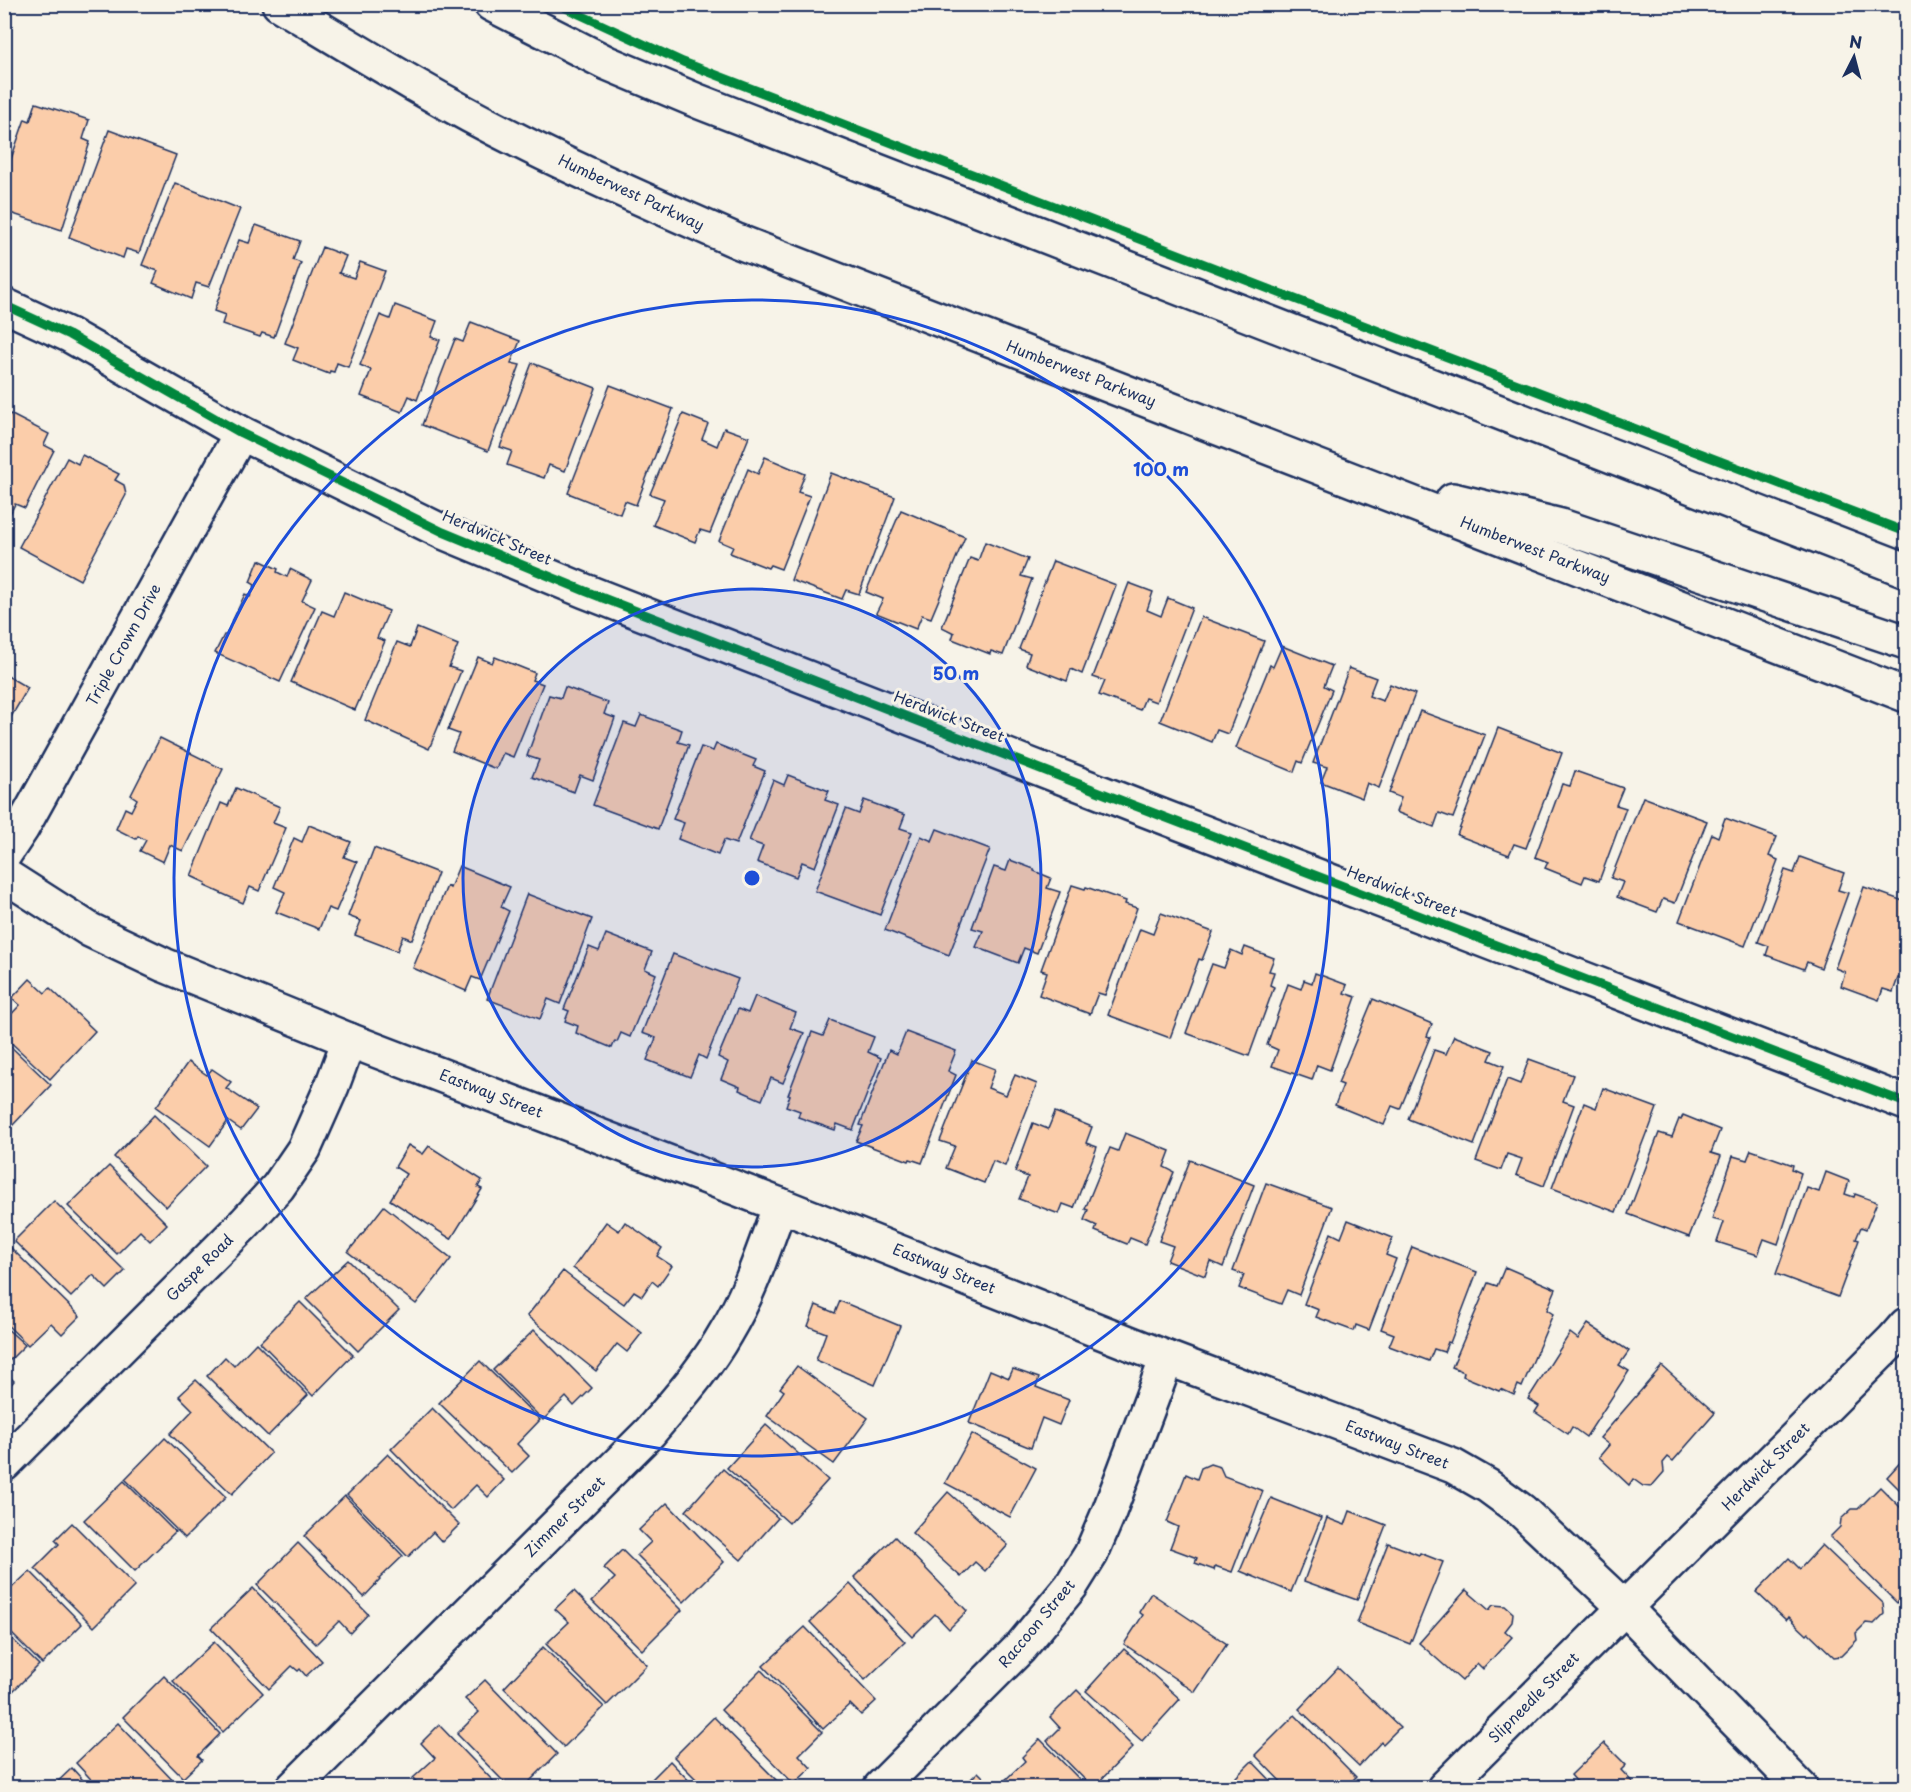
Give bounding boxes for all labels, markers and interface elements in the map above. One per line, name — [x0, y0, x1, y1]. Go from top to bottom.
north arrow — [1824, 27, 1884, 87]
text: N — [1848, 28, 1863, 54]
street label: Humberwest Parkway — [555, 148, 708, 236]
street label: Humberwest Parkway — [1003, 333, 1160, 412]
text: 100 m — [1133, 455, 1189, 482]
street label: Herdwick Street — [439, 503, 556, 570]
street label: Humberwest Parkway — [1457, 509, 1614, 588]
street label: Triple Crown Drive — [80, 579, 166, 710]
text: 50 m — [933, 659, 979, 686]
street label: Herdwick Street — [891, 684, 1008, 747]
street label: Herdwick Street — [1344, 859, 1461, 922]
centre of rings — [742, 868, 762, 888]
street label: Eastway Street — [436, 1062, 547, 1123]
street label: Gaspe Road — [160, 1228, 238, 1306]
street label: Eastway Street — [890, 1237, 999, 1299]
street label: Eastway Street — [1342, 1413, 1453, 1474]
street label: Herdwick Street — [1716, 1417, 1814, 1515]
street label: Zimmer Street — [518, 1470, 610, 1562]
street label: Raccoon Street — [992, 1574, 1080, 1672]
street label: Slipneedle Street — [1482, 1646, 1584, 1748]

